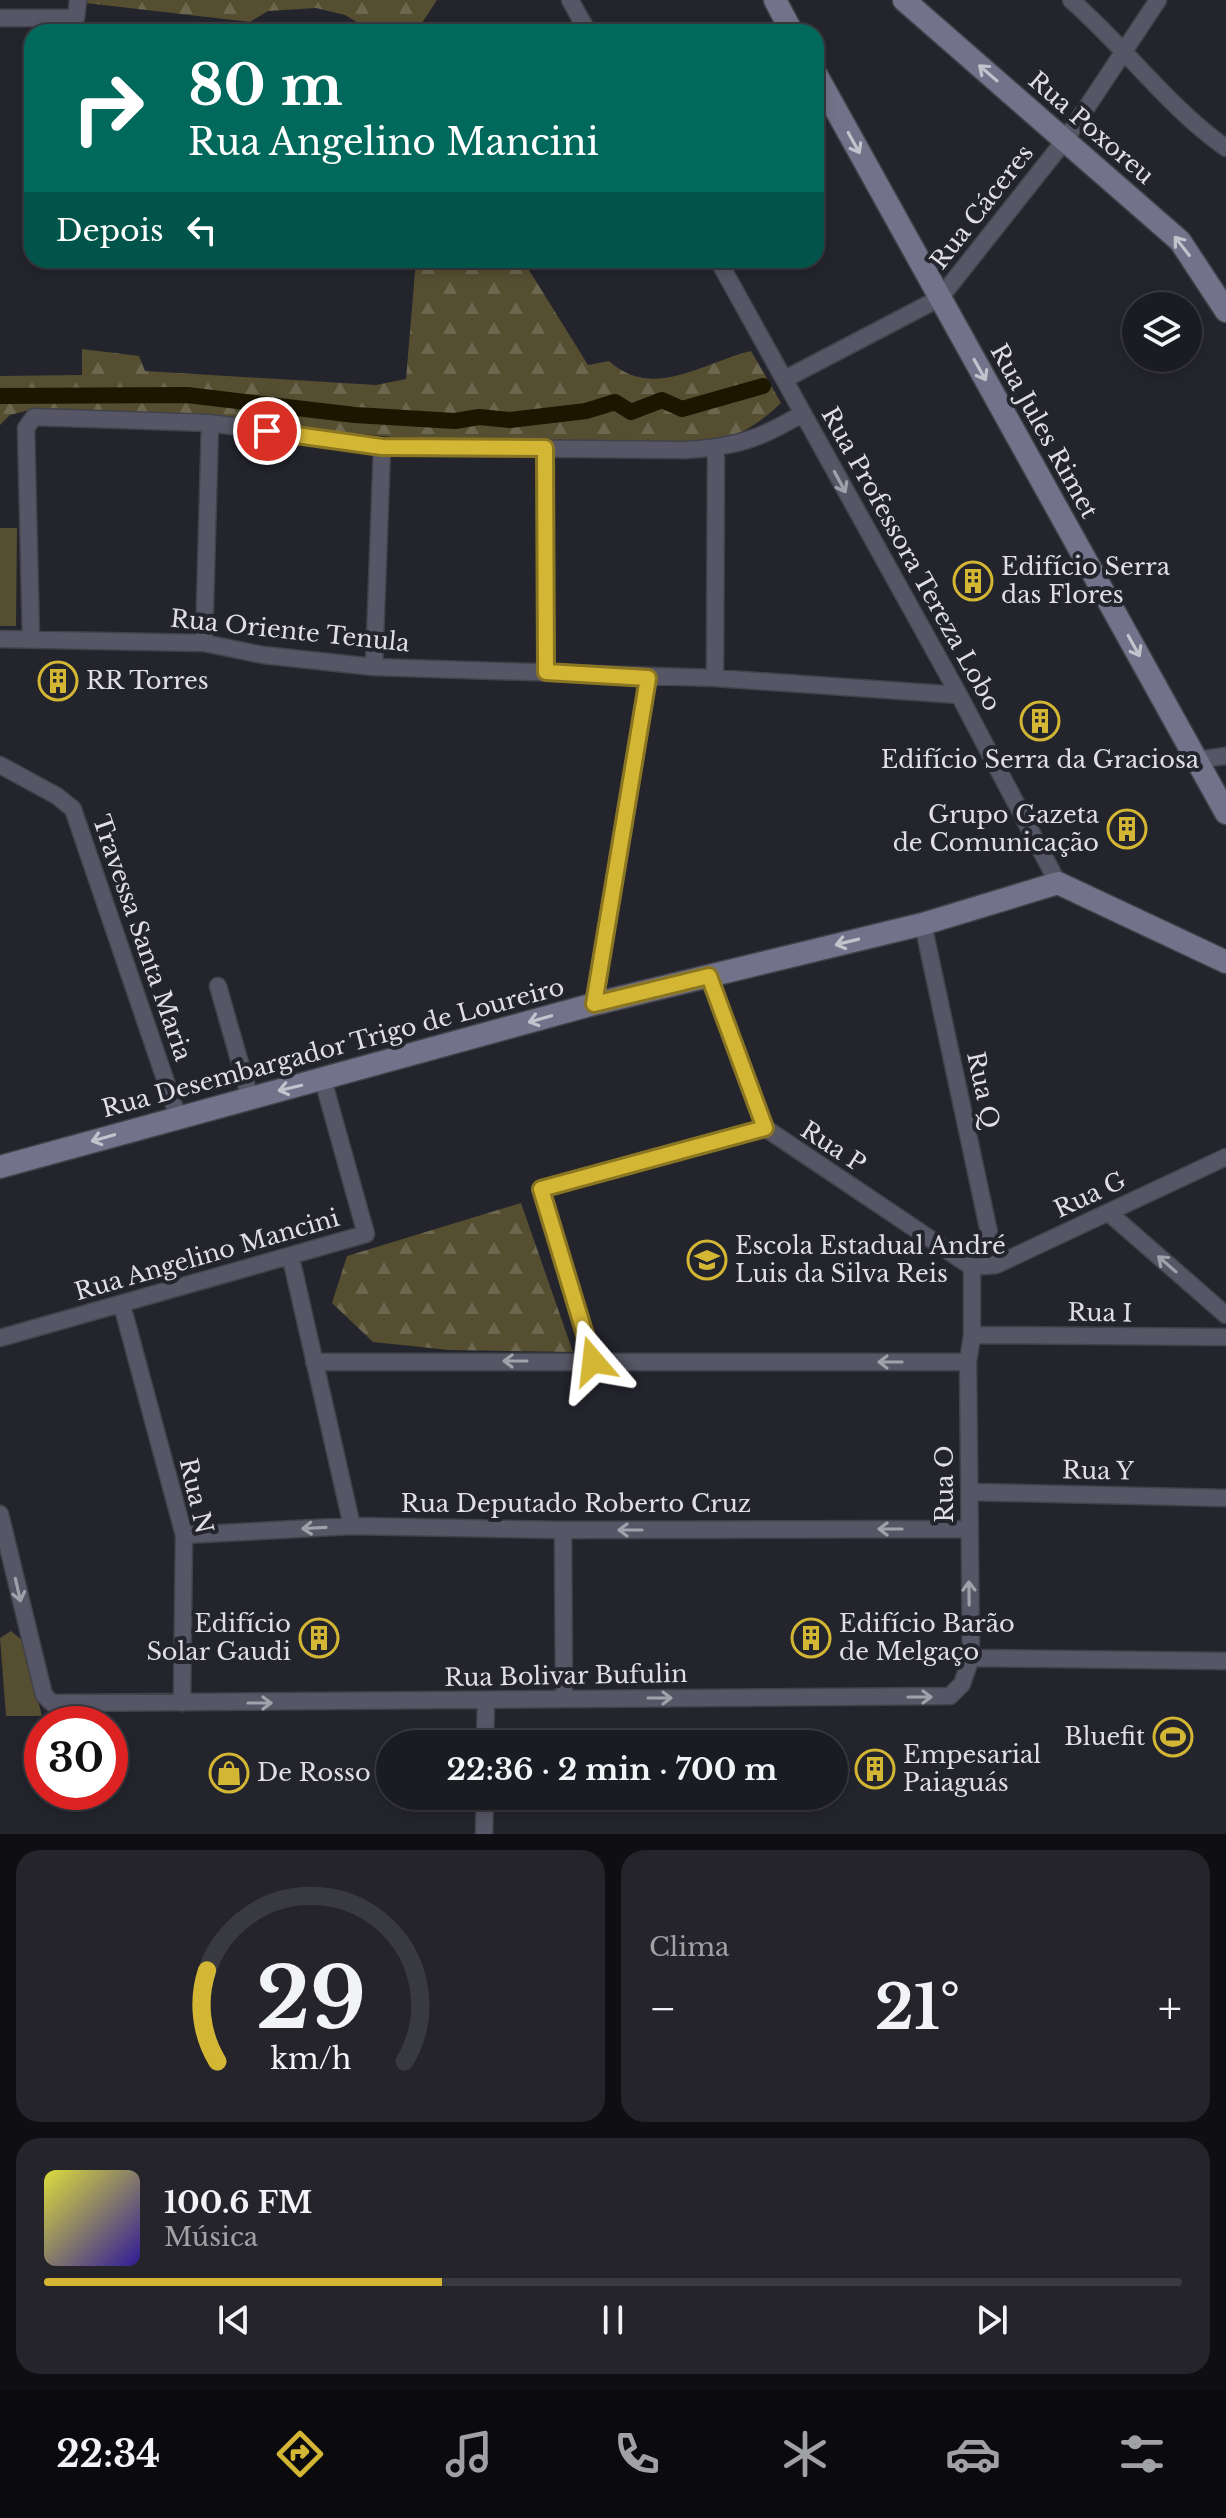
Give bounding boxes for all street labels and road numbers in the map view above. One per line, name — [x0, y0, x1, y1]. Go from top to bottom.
street label: Rua Poxoreu — [1023, 65, 1160, 190]
street label: Rua Cáceres — [924, 139, 1039, 275]
street label: Rua Jules Rimet — [984, 338, 1104, 523]
street label: Rua Professora Tereza Lobo — [816, 402, 1007, 716]
street label: Rua Oriente Tenula — [169, 604, 412, 658]
street label: Travessa Santa Maria — [87, 811, 198, 1065]
street label: Rua Desembargador Trigo de Loureiro — [99, 972, 567, 1123]
street label: Rua Q — [961, 1049, 1006, 1131]
street label: Rua P — [795, 1115, 871, 1178]
street label: Rua G — [1049, 1165, 1130, 1224]
street label: Rua Angelino Mancini — [71, 1203, 342, 1306]
street label: Rua I — [1067, 1297, 1133, 1328]
street label: Rua O — [930, 1445, 959, 1523]
street label: Rua N — [174, 1455, 219, 1536]
street label: Rua Y — [1062, 1455, 1134, 1486]
street label: Rua Deputado Roberto Cruz — [401, 1489, 751, 1518]
street label: Rua Bolivar Bufulin — [444, 1659, 688, 1692]

